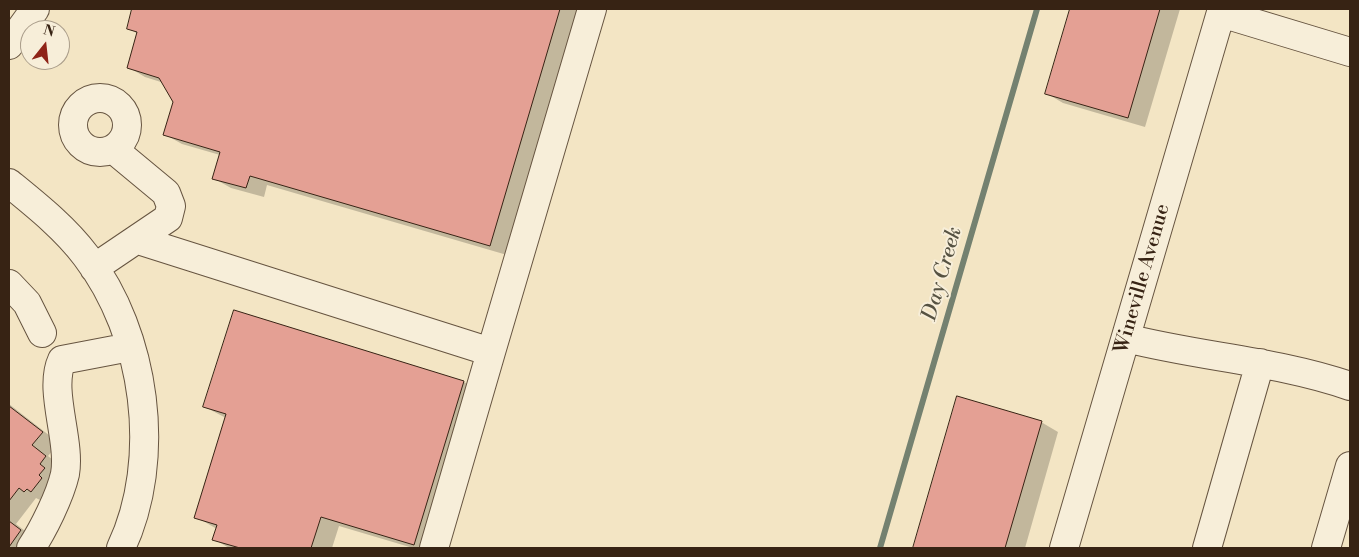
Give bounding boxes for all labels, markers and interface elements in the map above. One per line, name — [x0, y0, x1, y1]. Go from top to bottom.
north arrow — [20, 20, 70, 70]
text: N — [41, 21, 57, 42]
street label: Wineville Avenue — [1110, 201, 1176, 357]
water label: Day Creek — [918, 224, 968, 324]

